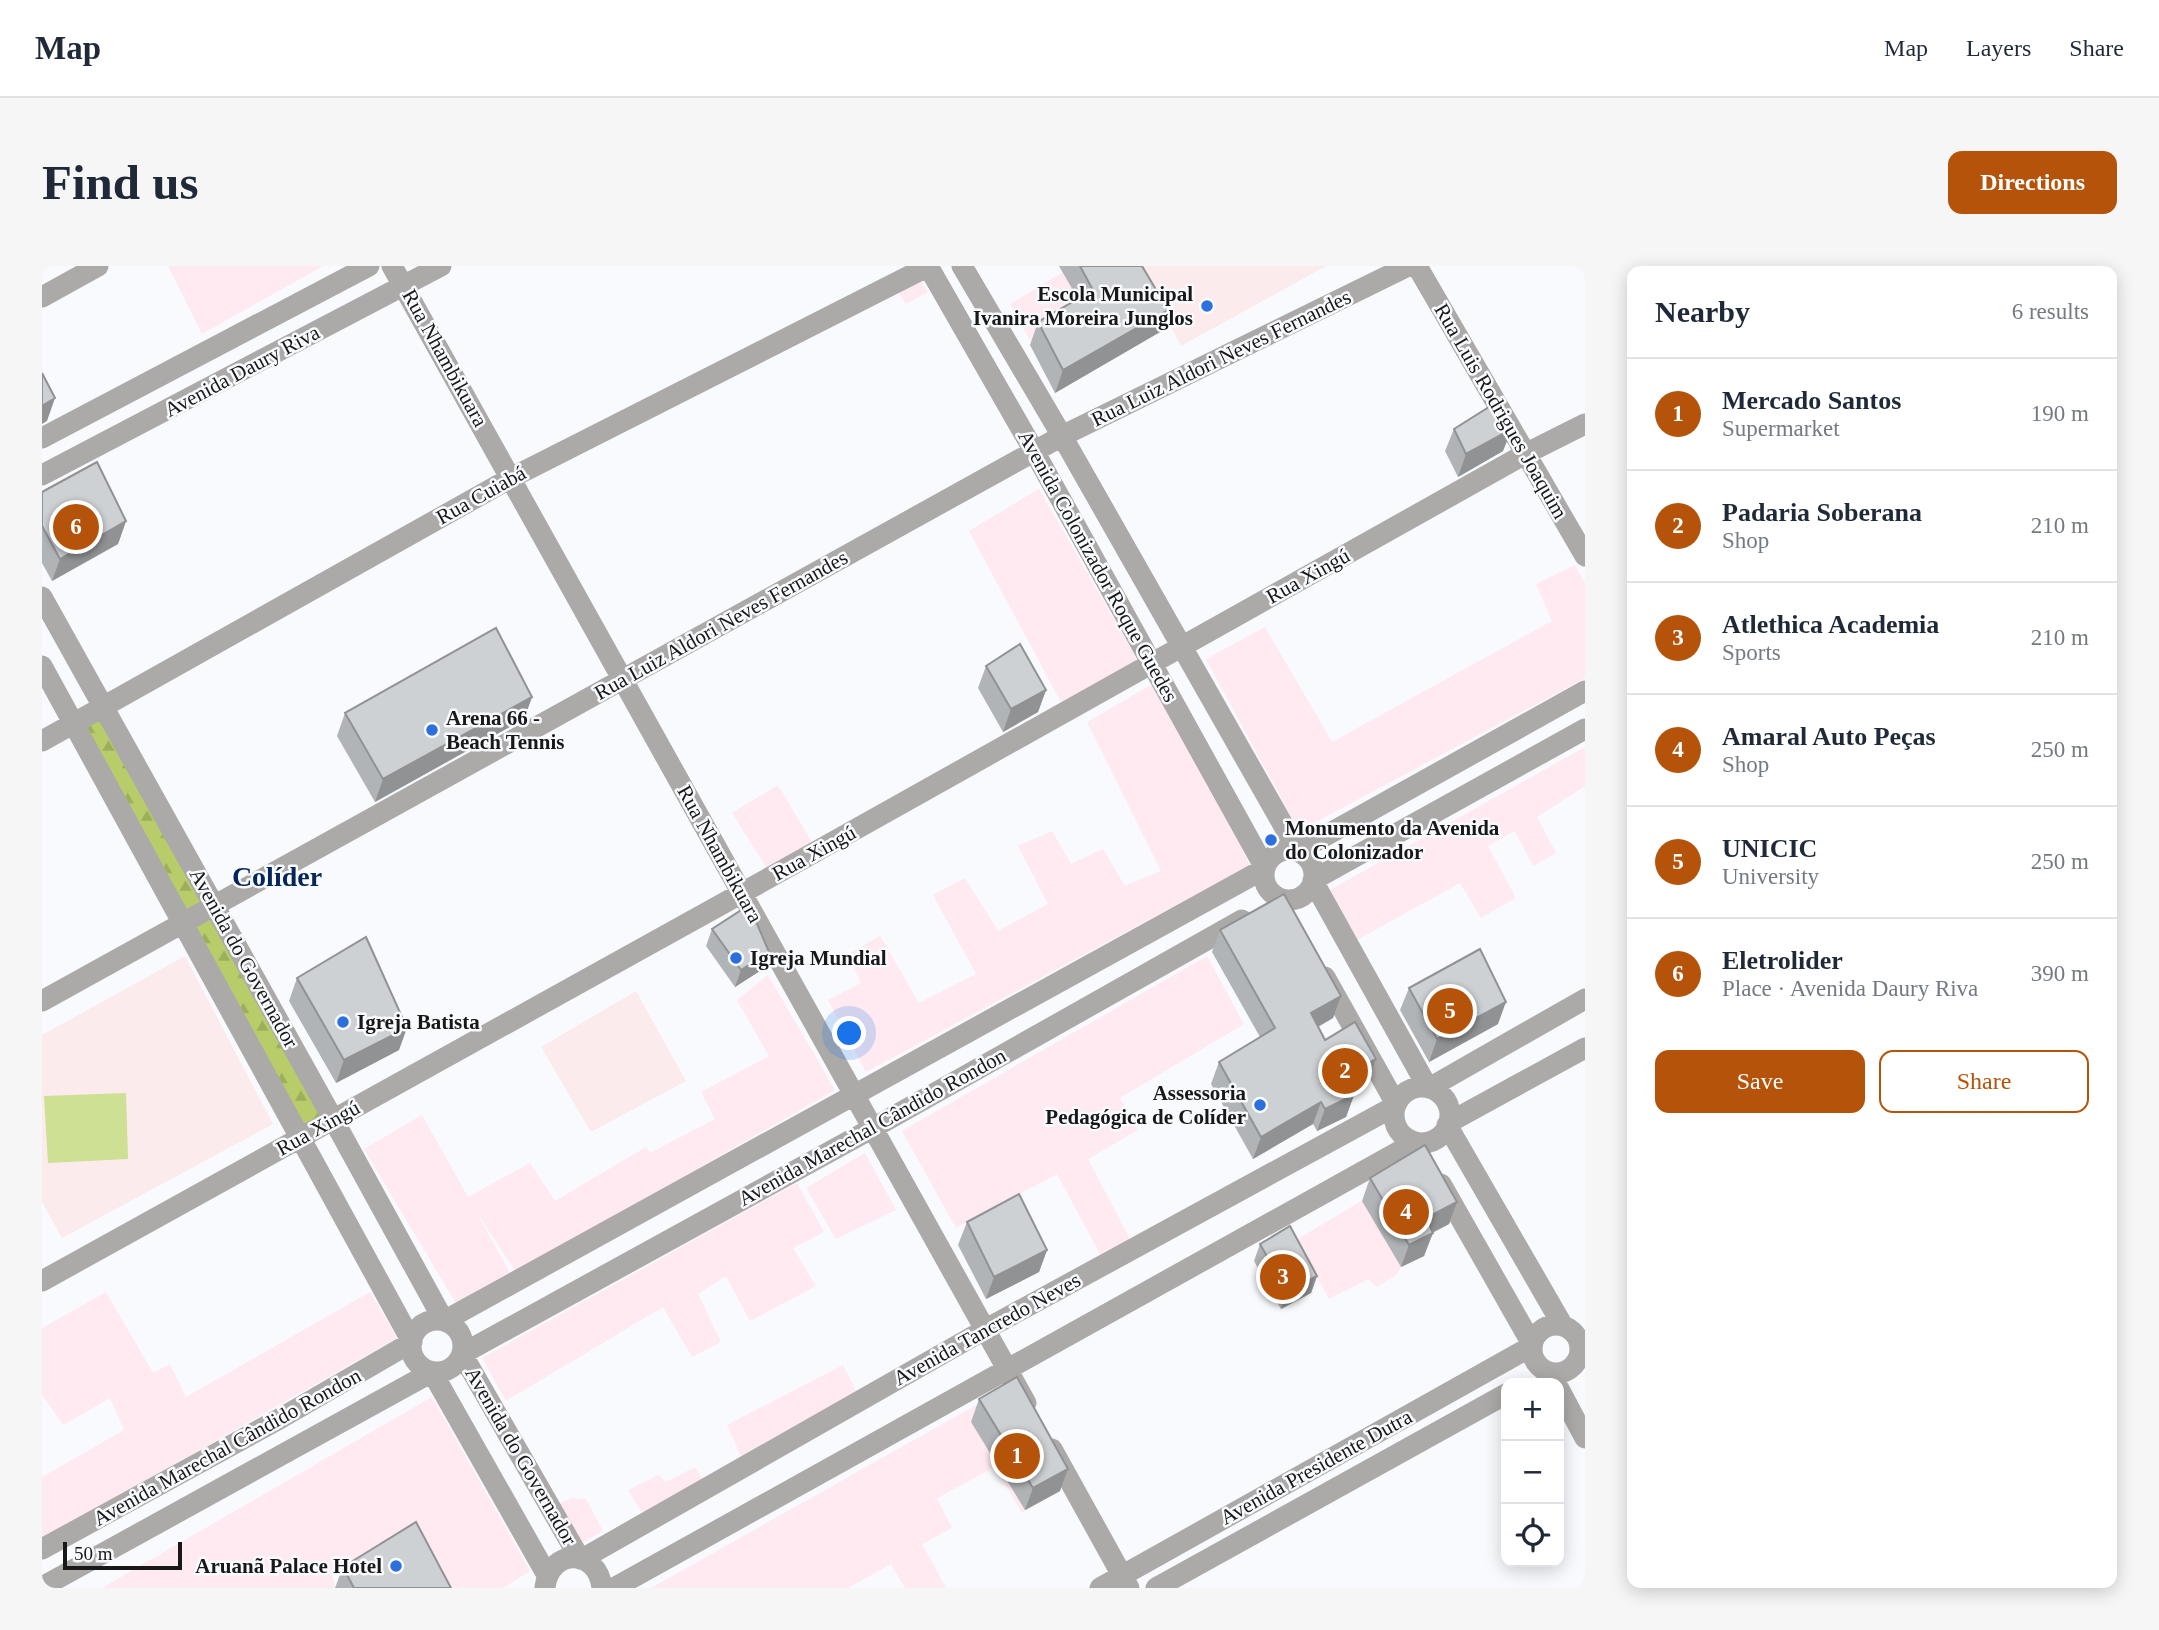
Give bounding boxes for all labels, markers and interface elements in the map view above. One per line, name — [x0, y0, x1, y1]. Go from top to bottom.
text: Map — [35, 30, 101, 66]
text: Map — [1884, 35, 1928, 61]
text: Layers — [1966, 35, 2031, 61]
text: Share — [2069, 35, 2124, 61]
button: Directions — [1948, 151, 2117, 214]
text: Find us — [42, 155, 199, 210]
place label: Escola Municipal Ivanira Moreira Junglos — [973, 282, 1193, 330]
street label: Rua Nhambikuara — [397, 285, 493, 431]
street label: Rua Luiz Aldori Neves Fernandes — [1087, 285, 1355, 431]
text: Nearby — [1655, 295, 1750, 328]
marker: Escola Municipal Ivanira Moreira Junglos — [1199, 298, 1215, 314]
street label: Rua Luis Rodrigues Joaquim — [1430, 299, 1572, 523]
text: 6 results — [2012, 299, 2089, 324]
street label: Avenida Daury Riva — [160, 320, 324, 422]
text: Mercado Santos — [1722, 386, 1901, 415]
text: 1 — [1672, 401, 1684, 426]
text: 190 m — [2031, 401, 2089, 426]
text: Supermarket — [1722, 416, 1840, 441]
street label: Avenida Colonizador Roque Guedes — [1013, 426, 1183, 706]
street label: Rua Cuiabá — [432, 460, 531, 529]
text: Padaria Soberana — [1722, 498, 1922, 527]
pin: 6 — [53, 501, 99, 553]
text: 2 — [1672, 513, 1684, 538]
text: 210 m — [2031, 513, 2089, 538]
text: Shop — [1722, 528, 1769, 553]
street label: Rua Xingú — [1262, 543, 1354, 609]
street label: Rua Luiz Aldori Neves Fernandes — [590, 545, 852, 705]
text: Atlethica Academia — [1722, 610, 1939, 639]
text: 3 — [1672, 625, 1684, 650]
text: 210 m — [2031, 625, 2089, 650]
text: Sports — [1722, 640, 1781, 665]
place label: Arena 66 - Beach Tennis — [446, 706, 564, 754]
marker: Arena 66 - Beach Tennis — [424, 722, 440, 738]
text: Amaral Auto Peças — [1722, 722, 1936, 751]
text: 4 — [1672, 737, 1684, 762]
text: 250 m — [2031, 737, 2089, 762]
text: Shop — [1722, 752, 1769, 777]
street label: Rua Nhambikuara — [672, 781, 768, 927]
place label: Monumento da Avenida do Colonizador — [1285, 816, 1500, 864]
street label: Rua Xingú — [768, 820, 860, 886]
marker: Monumento da Avenida do Colonizador — [1263, 832, 1279, 848]
text: UNICIC — [1722, 834, 1817, 863]
text: 5 — [1672, 849, 1684, 874]
text: 250 m — [2031, 849, 2089, 874]
district label: Colíder — [232, 861, 322, 892]
street label: Avenida do Governador — [185, 864, 303, 1052]
text: University — [1722, 864, 1819, 889]
place label: Igreja Mundial — [750, 946, 887, 970]
text: Eletrolider — [1722, 946, 1843, 975]
marker: Igreja Mundial — [728, 950, 744, 966]
text: 6 — [1672, 961, 1684, 986]
text: 390 m — [2031, 961, 2089, 986]
text: Place · Avenida Daury Riva — [1722, 976, 1978, 1001]
pin: 5 — [1427, 985, 1473, 1037]
place label: Igreja Batista — [357, 1010, 480, 1034]
marker: Igreja Batista — [335, 1014, 351, 1030]
your location — [832, 1016, 866, 1050]
street label: Avenida Marechal Cândido Rondon — [734, 1043, 1010, 1211]
pin: 2 — [1322, 1045, 1368, 1097]
button: Save — [1655, 1050, 1865, 1113]
button: Share — [1879, 1050, 2089, 1113]
place label: Assessoria Pedagógica de Colíder — [1045, 1081, 1246, 1129]
street label: Rua Xingú — [272, 1095, 364, 1161]
marker: Assessoria Pedagógica de Colíder — [1252, 1097, 1268, 1113]
pin: 4 — [1383, 1186, 1429, 1238]
pin: 3 — [1260, 1251, 1306, 1303]
street label: Avenida Tancredo Neves — [889, 1268, 1085, 1390]
street label: Avenida Marechal Cândido Rondon — [89, 1363, 365, 1531]
street label: Avenida do Governador — [460, 1363, 582, 1549]
map controls — [1501, 1378, 1564, 1567]
button: + — [1501, 1378, 1564, 1441]
street label: Avenida Presidente Dutra — [1216, 1404, 1417, 1530]
pin: 1 — [994, 1430, 1040, 1482]
button: − — [1501, 1441, 1564, 1504]
button: locate — [1501, 1504, 1564, 1567]
scale bar — [63, 1539, 182, 1571]
text: 50 m — [74, 1543, 113, 1564]
place label: Aruanã Palace Hotel — [195, 1554, 382, 1578]
marker: Aruanã Palace Hotel — [388, 1558, 404, 1574]

